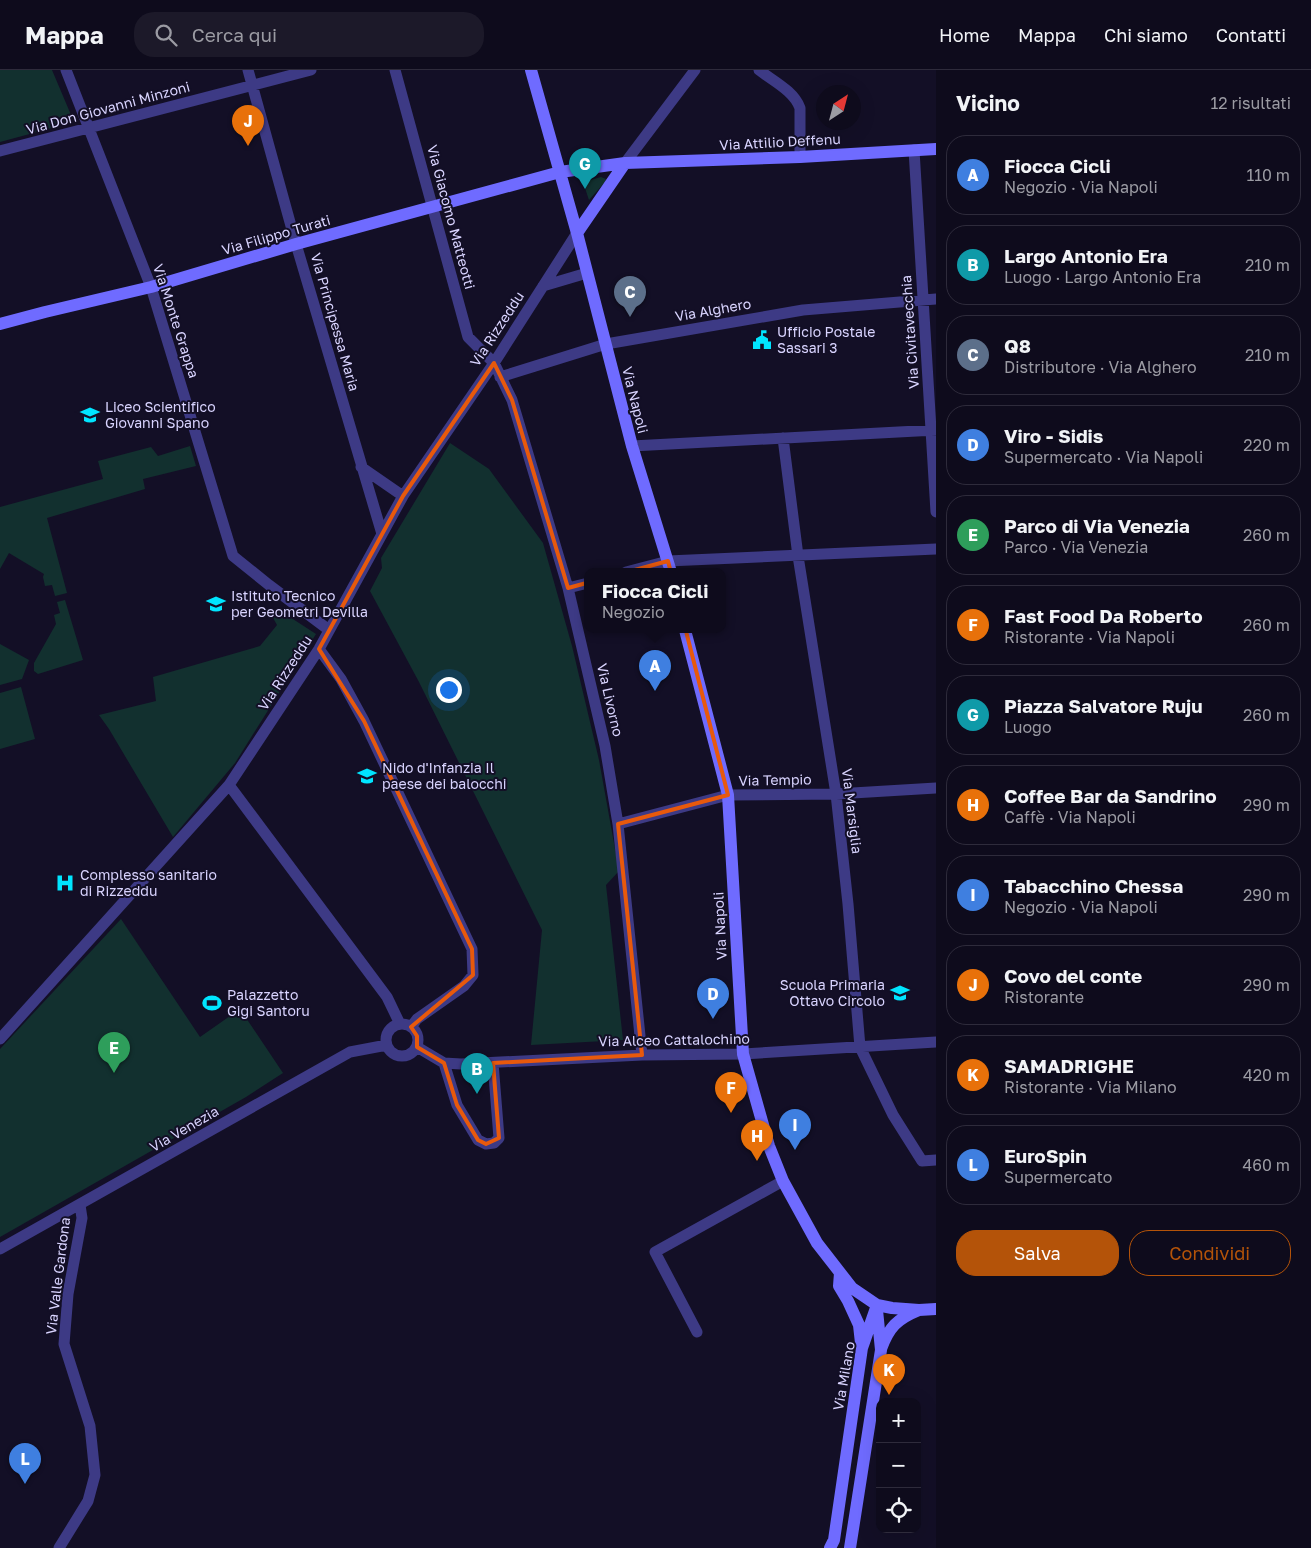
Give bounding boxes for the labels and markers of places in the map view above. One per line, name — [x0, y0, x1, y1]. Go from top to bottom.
pin: J — [232, 105, 264, 146]
pin: G — [569, 148, 601, 189]
pin: C — [614, 276, 646, 317]
place label: Ufficio Postale Sassari 3 — [777, 323, 875, 356]
public building icon: Ufficio Postale Sassari 3 — [751, 329, 773, 351]
place label: Liceo Scientifico Giovanni Spano — [105, 398, 216, 431]
school or university icon: Liceo Scientifico Giovanni Spano — [79, 404, 101, 426]
place label: Istituto Tecnico per Geometri Devilla — [231, 587, 368, 620]
school or university icon: Istituto Tecnico per Geometri Devilla — [205, 593, 227, 615]
pin: A — [639, 650, 671, 691]
place label: Nido d'Infanzia Il paese dei balocchi — [382, 759, 507, 792]
school or university icon: Nido d'Infanzia Il paese dei balocchi — [356, 765, 378, 787]
place label: Complesso sanitario di Rizzeddu — [80, 866, 217, 899]
hospital icon: Complesso sanitario di Rizzeddu — [54, 872, 76, 894]
place label: Scuola Primaria Ottavo Circolo — [780, 976, 885, 1009]
pin: D — [697, 978, 729, 1019]
school or university icon: Scuola Primaria Ottavo Circolo — [889, 982, 911, 1004]
place label: Palazzetto Gigi Santoru — [227, 986, 310, 1019]
sports icon: Palazzetto Gigi Santoru — [201, 992, 223, 1014]
pin: E — [98, 1032, 130, 1073]
pin: B — [461, 1053, 493, 1094]
pin: F — [715, 1072, 747, 1113]
pin: I — [779, 1109, 811, 1150]
pin: H — [741, 1120, 773, 1161]
pin: K — [873, 1354, 905, 1395]
pin: L — [9, 1443, 41, 1484]

